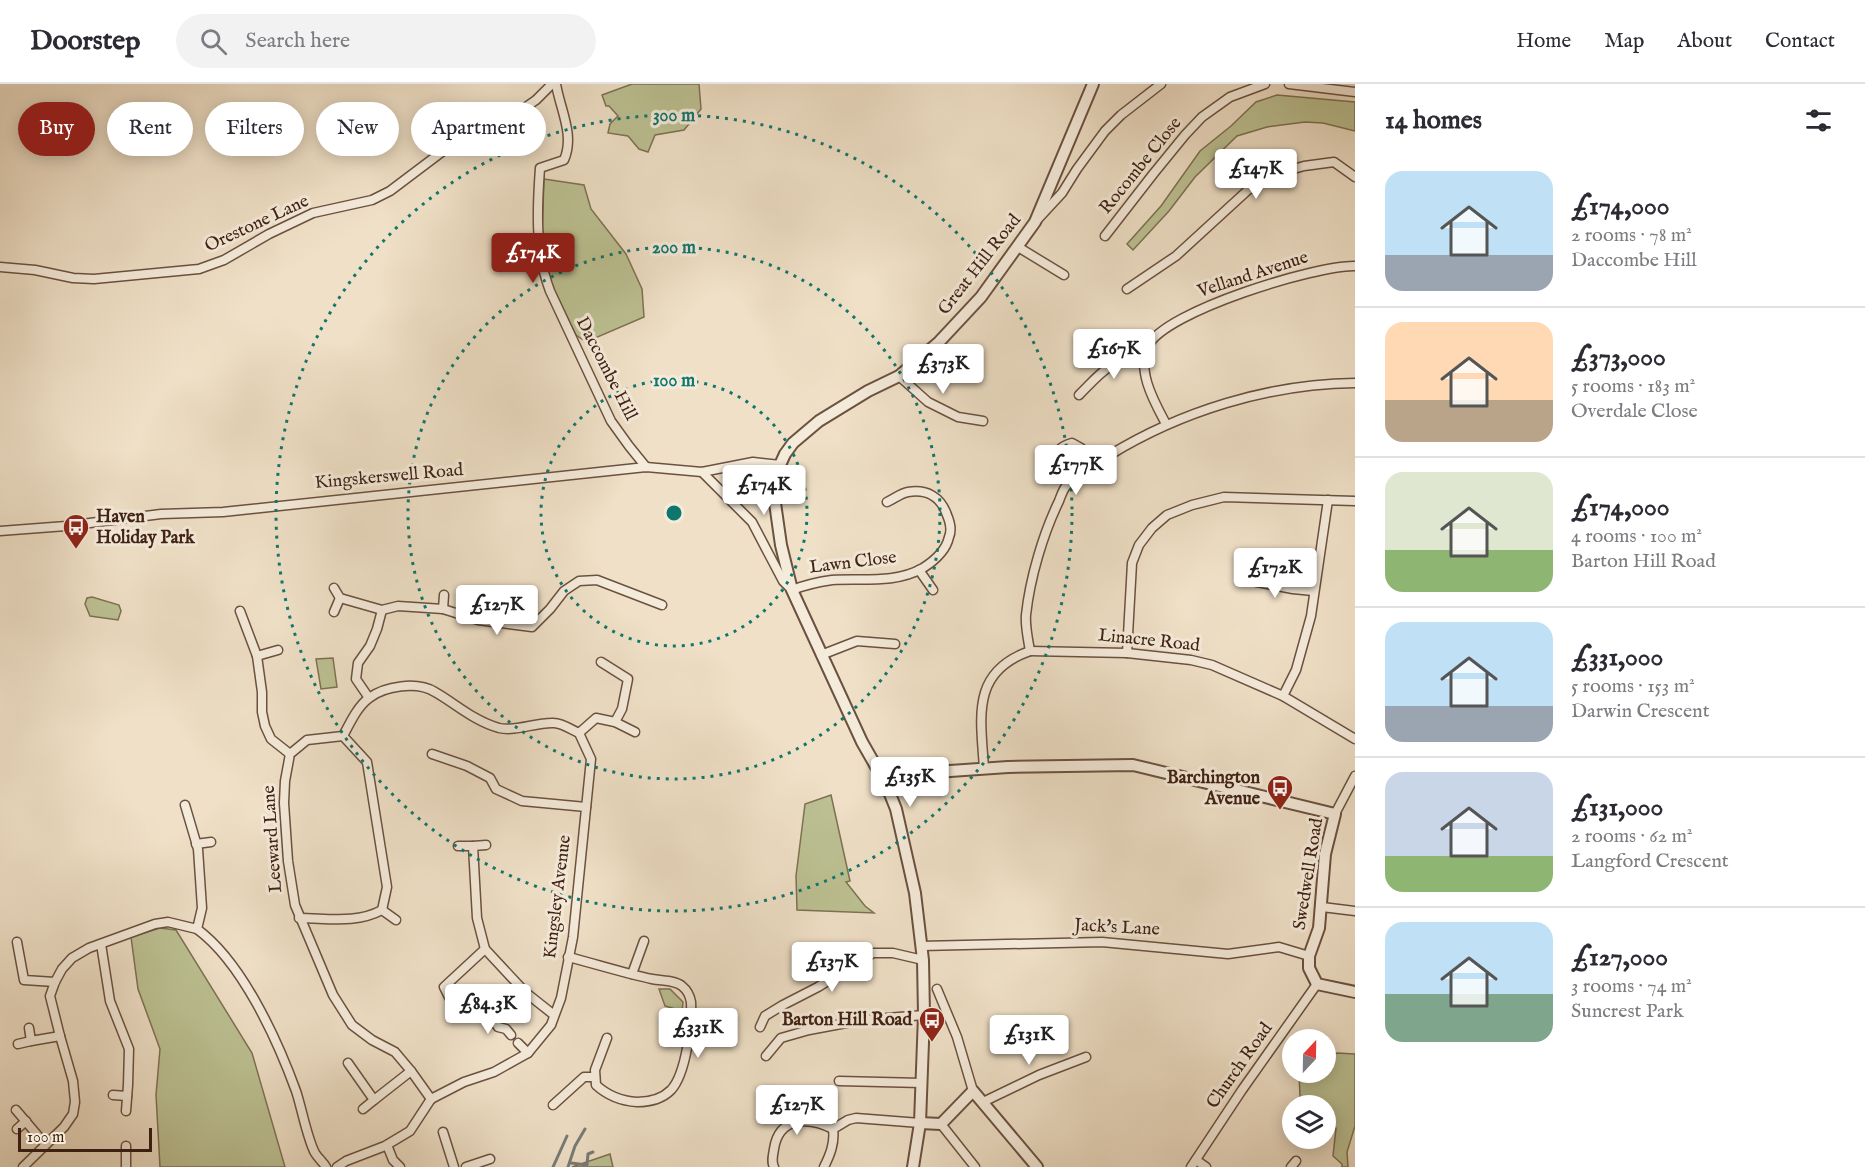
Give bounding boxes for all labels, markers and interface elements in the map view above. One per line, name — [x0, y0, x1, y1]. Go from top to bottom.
search box — [176, 14, 596, 68]
text: Doorstep — [30, 24, 140, 59]
icon: search — [197, 25, 230, 58]
text: Search here — [245, 27, 350, 55]
text: Home — [1516, 28, 1571, 55]
text: Map — [1604, 28, 1644, 55]
text: About — [1677, 28, 1732, 55]
text: Contact — [1765, 28, 1835, 55]
chip: Buy — [18, 102, 95, 156]
chip: Rent — [107, 102, 193, 156]
chip: Filters — [205, 102, 304, 156]
chip: New — [316, 102, 399, 156]
chip: Apartment — [411, 102, 546, 156]
text: 14 homes — [1385, 104, 1482, 137]
icon: filters — [1802, 104, 1835, 137]
text: 300 m — [653, 105, 695, 128]
street label: Rocombe Close — [1095, 113, 1187, 219]
pin: £147K — [1214, 149, 1298, 200]
text: £147K — [1229, 156, 1283, 181]
street label: Orestone Lane — [201, 190, 313, 258]
text: £174,000 — [1571, 190, 1669, 223]
icon: home — [1433, 195, 1505, 267]
street label: Great Hill Road — [933, 210, 1027, 320]
text: 2 rooms · 78 m² — [1571, 223, 1692, 248]
pin: £174K — [491, 233, 575, 284]
text: 200 m — [652, 237, 696, 260]
text: £174K — [506, 240, 560, 265]
street label: Velland Avenue — [1194, 246, 1311, 304]
text: Daccombe Hill — [1571, 248, 1697, 273]
street label: Daccombe Hill — [570, 313, 642, 425]
pin: £167K — [1072, 329, 1156, 380]
text: £167K — [1087, 336, 1141, 361]
text: £373,000 — [1571, 341, 1666, 374]
pin: £373K — [901, 344, 985, 395]
icon: home — [1433, 346, 1505, 418]
text: £373K — [917, 351, 969, 376]
text: 100 m — [653, 370, 695, 393]
text: 5 rooms · 183 m² — [1571, 374, 1695, 399]
text: Overdale Close — [1571, 399, 1698, 424]
pin: £177K — [1034, 445, 1118, 496]
text: £177K — [1049, 452, 1103, 477]
street label: Kingskerswell Road — [314, 459, 464, 495]
pin: £174K — [722, 465, 806, 516]
text: £174K — [737, 472, 791, 497]
text: £174,000 — [1571, 491, 1669, 524]
icon: home — [1433, 496, 1505, 568]
centre of rings — [664, 503, 684, 523]
place label: Haven Holiday Park — [96, 506, 196, 550]
bus stop icon: Haven Holiday Park — [61, 512, 91, 550]
text: 4 rooms · 100 m² — [1571, 524, 1702, 549]
street label: Lawn Close — [808, 546, 898, 580]
pin: £172K — [1233, 548, 1317, 599]
text: Barton Hill Road — [1571, 549, 1716, 574]
text: £172K — [1248, 555, 1302, 580]
pin: £127K — [455, 585, 539, 636]
text: £127K — [470, 592, 524, 617]
street label: Linacre Road — [1097, 624, 1201, 658]
text: £331,000 — [1571, 641, 1663, 674]
icon: home — [1433, 646, 1505, 718]
text: 5 rooms · 153 m² — [1571, 674, 1695, 699]
text: Darwin Crescent — [1571, 699, 1710, 724]
pin: £135K — [868, 757, 952, 808]
text: £135K — [885, 764, 935, 789]
place label: Barchington Avenue — [1167, 767, 1261, 811]
bus stop icon: Barchington Avenue — [1265, 773, 1295, 811]
street label: Leeward Lane — [258, 785, 288, 893]
text: £131,000 — [1571, 791, 1663, 824]
icon: home — [1433, 796, 1505, 868]
street label: Swedwell Road — [1289, 816, 1329, 932]
text: 2 rooms · 62 m² — [1571, 824, 1693, 849]
street label: Kingsley Avenue — [539, 834, 577, 960]
text: Langford Crescent — [1571, 849, 1729, 874]
street label: Jack's Lane — [1072, 914, 1160, 942]
text: £127,000 — [1571, 941, 1668, 974]
pin: £137K — [790, 942, 874, 993]
icon: home — [1433, 946, 1505, 1018]
text: £137K — [806, 949, 858, 974]
text: 3 rooms · 74 m² — [1571, 974, 1692, 999]
pin: £84.3K — [439, 984, 537, 1035]
text: £84.3K — [459, 991, 517, 1016]
text: Suncrest Park — [1571, 999, 1684, 1024]
bus stop icon: Barton Hill Road — [917, 1005, 947, 1043]
pin: £331K — [656, 1008, 740, 1059]
place label: Barton Hill Road — [782, 1009, 912, 1032]
text: £331K — [673, 1015, 723, 1040]
pin: £131K — [987, 1015, 1071, 1066]
street label: Church Road — [1202, 1018, 1278, 1114]
text: £131K — [1004, 1022, 1054, 1047]
north arrow — [1282, 1029, 1336, 1083]
map controls — [1282, 1029, 1336, 1149]
pin: £127K — [755, 1085, 839, 1136]
text: £127K — [770, 1092, 824, 1117]
button: layers — [1282, 1095, 1336, 1149]
scale bar — [18, 1125, 152, 1152]
text: 100 m — [27, 1128, 64, 1148]

